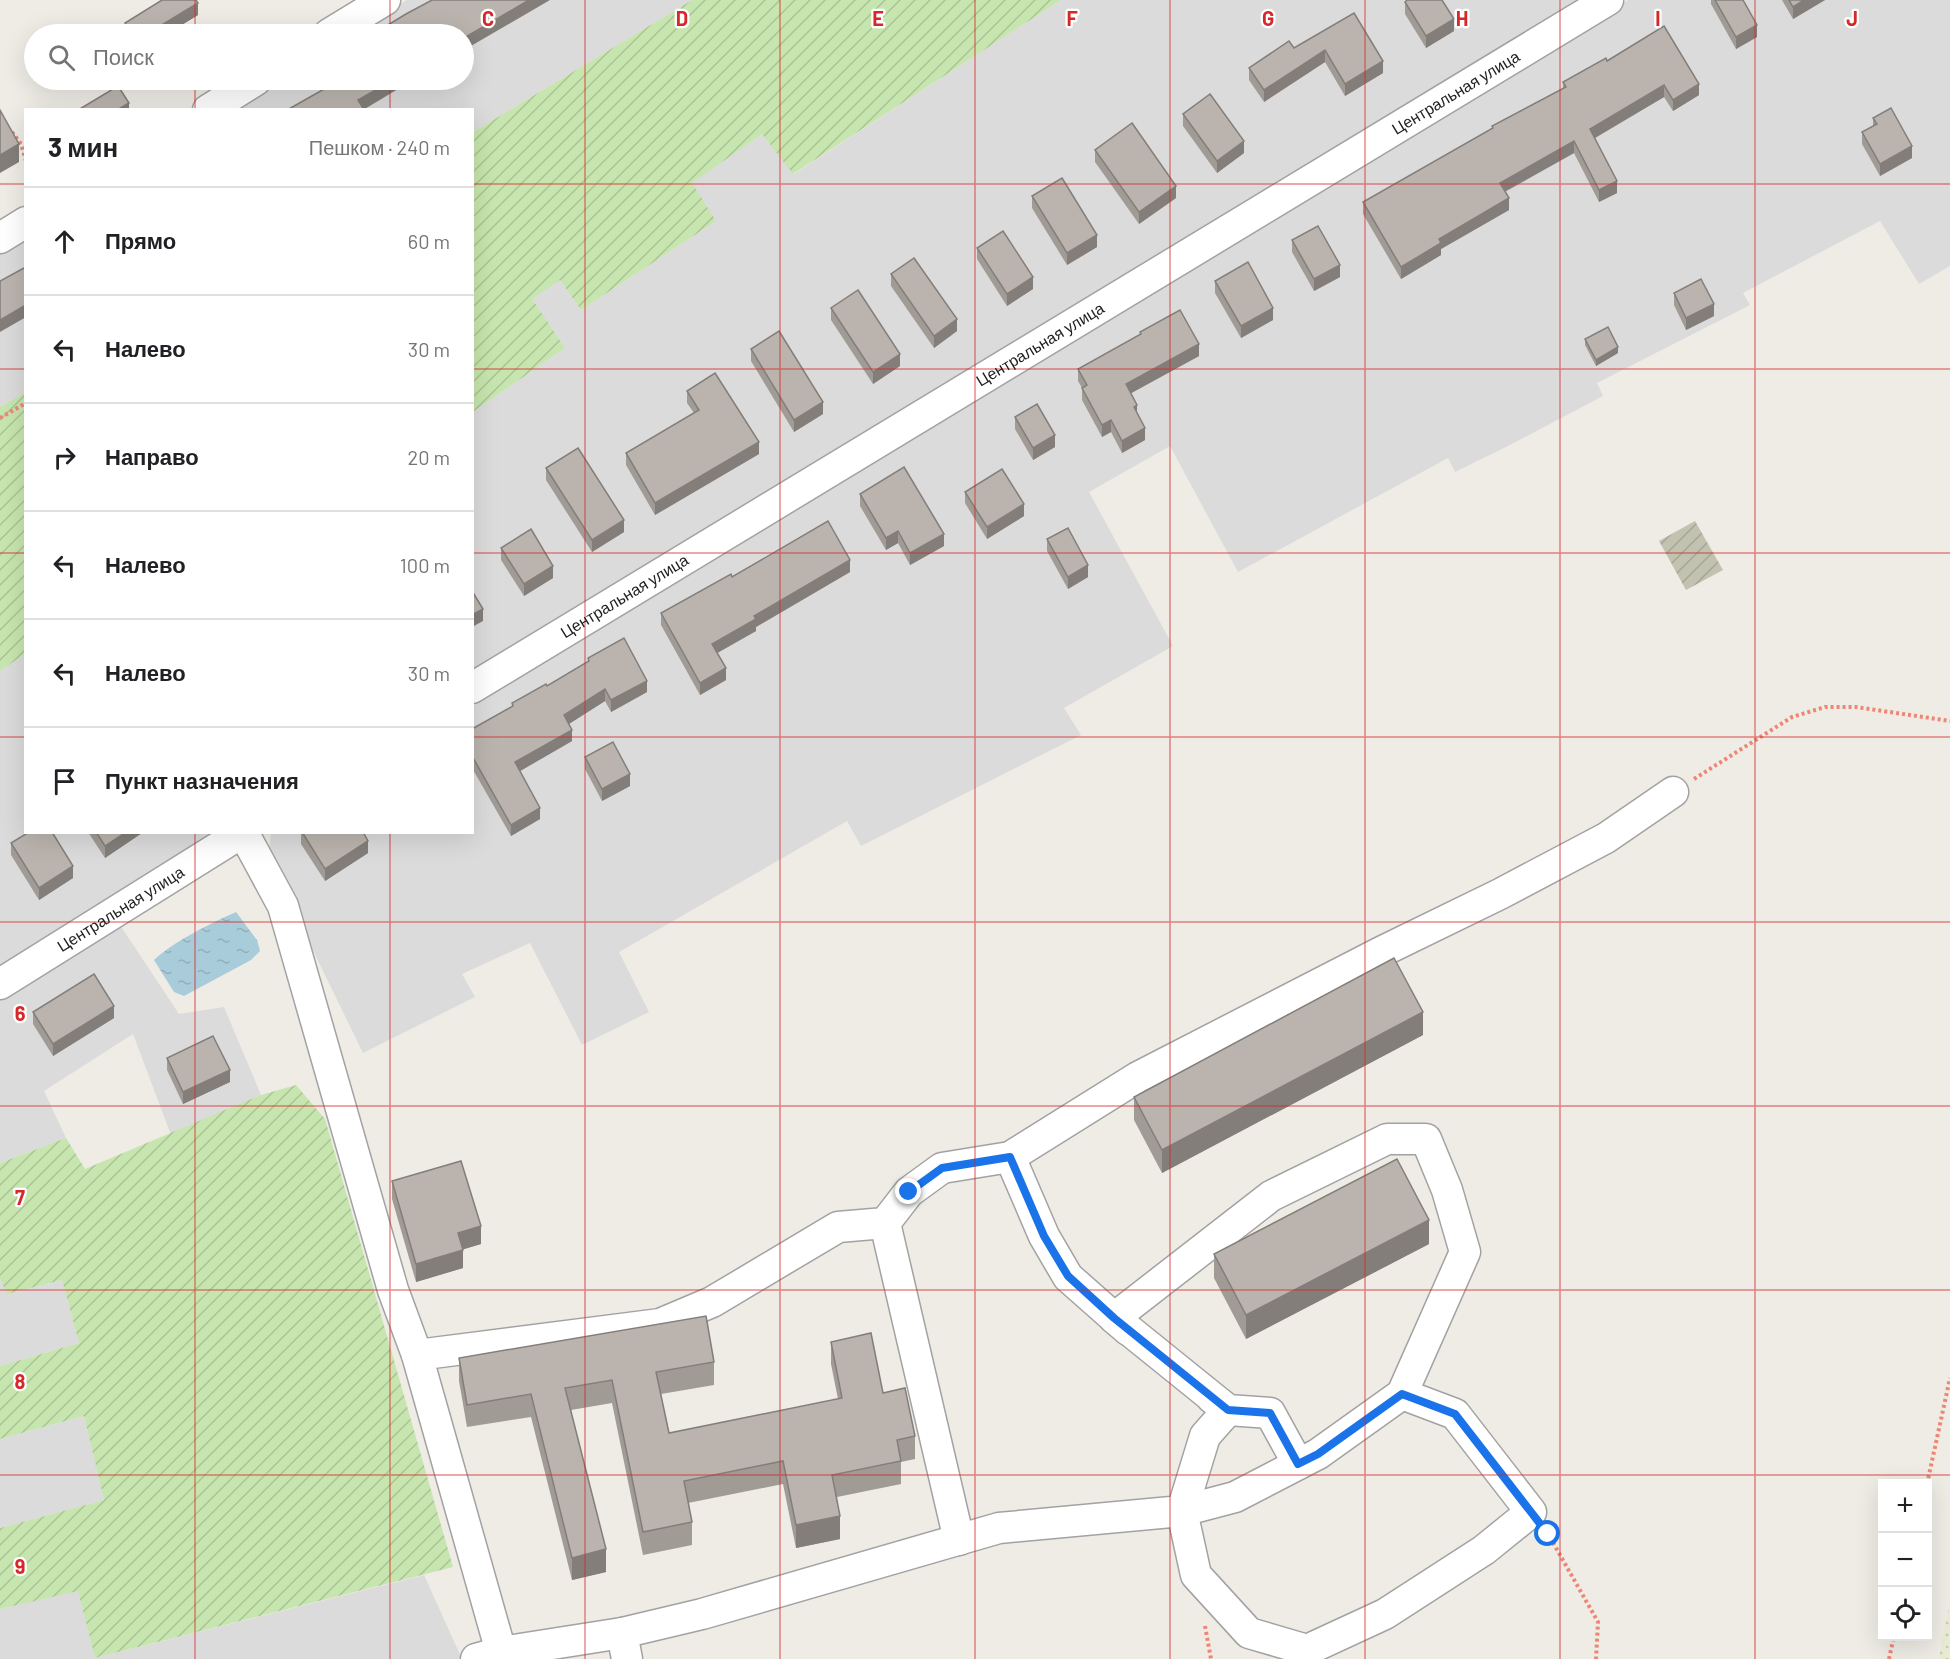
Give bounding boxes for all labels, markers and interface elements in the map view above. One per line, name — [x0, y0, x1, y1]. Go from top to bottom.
text: C — [482, 6, 494, 30]
text: D — [676, 6, 688, 30]
text: E — [872, 6, 884, 30]
text: F — [1066, 6, 1078, 30]
text: G — [1262, 6, 1274, 30]
text: H — [1456, 6, 1468, 30]
text: I — [1655, 6, 1661, 30]
text: J — [1846, 6, 1858, 30]
search box — [24, 24, 474, 90]
icon: search — [45, 41, 78, 74]
text: Поиск — [93, 43, 154, 69]
street label: Центральная улица — [1388, 46, 1523, 138]
text: 3 мин — [48, 131, 118, 162]
text: Пешком · 240 m — [309, 135, 450, 159]
icon: ahead — [48, 225, 81, 258]
text: Прямо — [105, 227, 176, 253]
text: 60 m — [408, 229, 450, 253]
street label: Центральная улица — [972, 298, 1107, 390]
icon: left — [48, 333, 81, 366]
text: Налево — [105, 335, 186, 361]
text: 30 m — [408, 337, 450, 361]
icon: right — [48, 441, 81, 474]
text: Направо — [105, 443, 199, 469]
text: 20 m — [407, 445, 450, 469]
icon: left — [48, 549, 81, 582]
street label: Центральная улица — [557, 549, 691, 641]
text: Налево — [105, 551, 186, 577]
text: 100 m — [400, 553, 450, 577]
icon: left — [48, 657, 81, 690]
text: Налево — [105, 659, 186, 685]
text: 30 m — [408, 661, 450, 685]
icon: arrive — [48, 765, 81, 798]
text: Пункт назначения — [105, 767, 299, 793]
street label: Центральная улица — [53, 861, 187, 955]
text: 6 — [15, 1001, 26, 1025]
route end — [895, 1178, 921, 1204]
text: 7 — [15, 1185, 25, 1209]
text: 8 — [15, 1369, 26, 1393]
map controls — [1878, 1479, 1932, 1641]
button: + — [1878, 1479, 1932, 1533]
route start — [1534, 1520, 1560, 1546]
button: − — [1878, 1533, 1932, 1587]
text: 9 — [15, 1554, 25, 1578]
button: locate — [1878, 1587, 1932, 1641]

